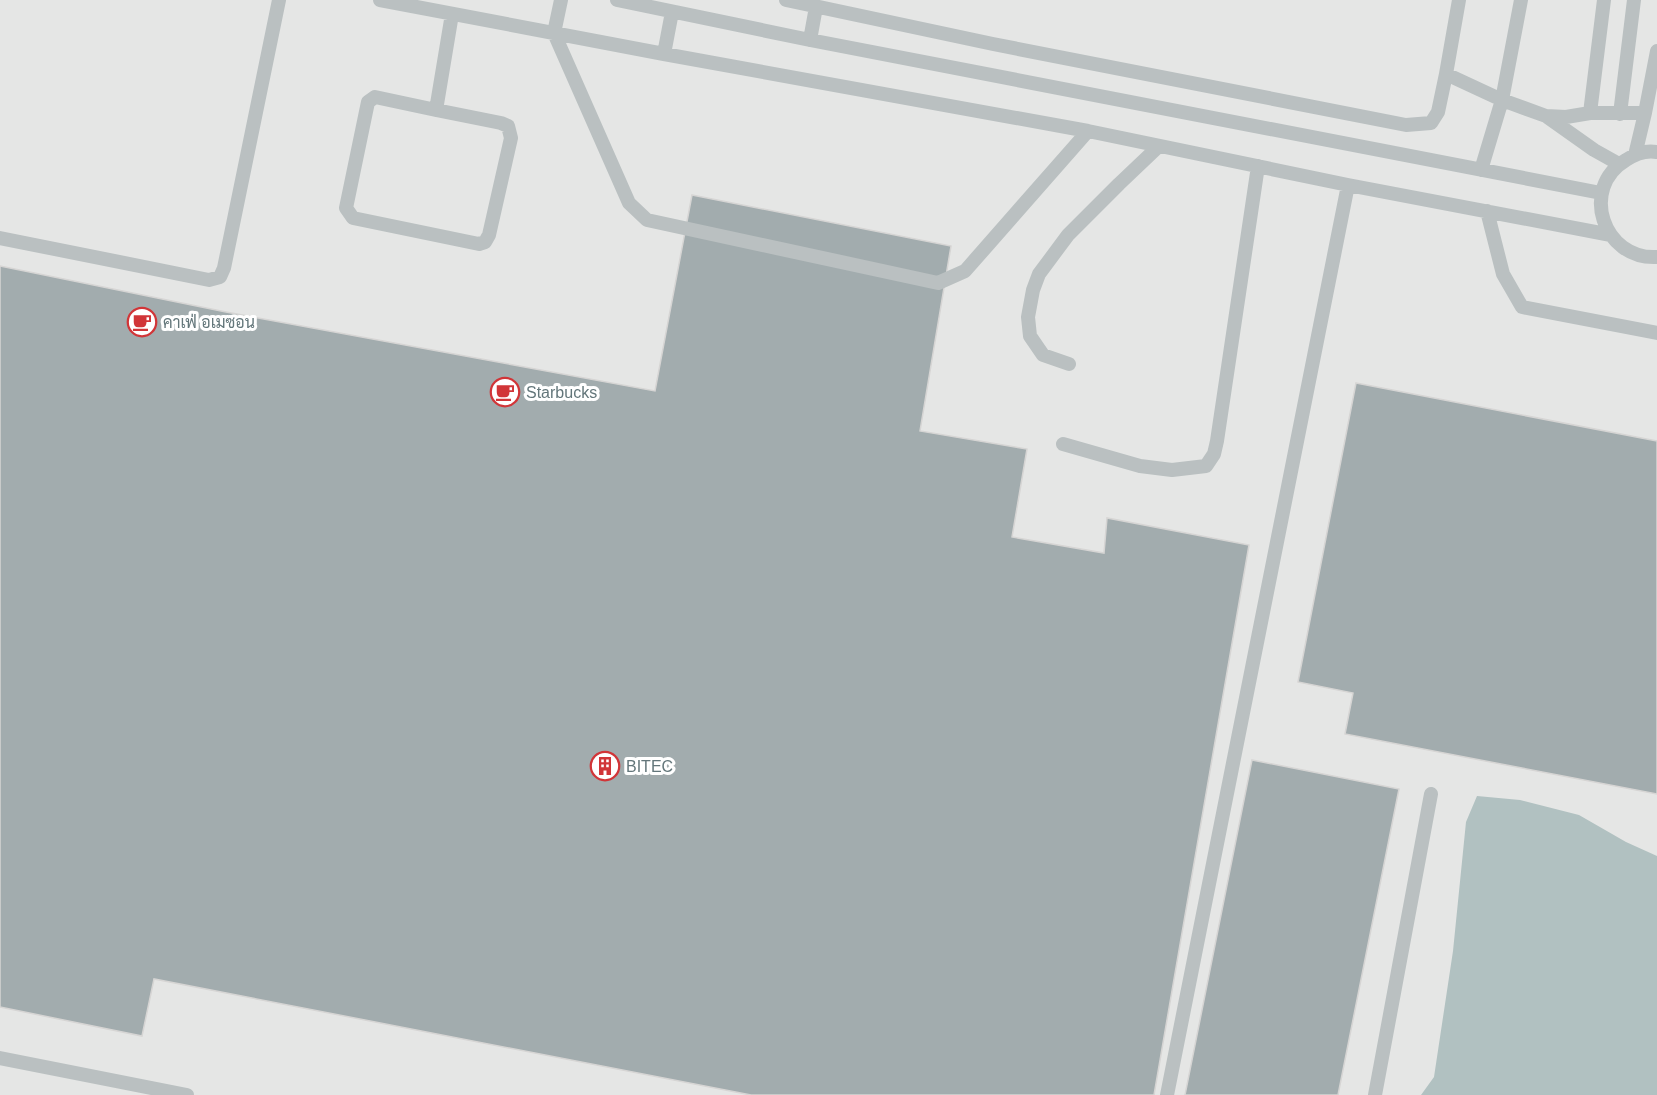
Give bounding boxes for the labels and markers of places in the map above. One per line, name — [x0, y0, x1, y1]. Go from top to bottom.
cafe icon: คาเฟ่ อเมซอน — [126, 306, 158, 338]
place label: คาเฟ่ อเมซอน — [163, 313, 255, 331]
cafe icon: Starbucks — [489, 376, 521, 408]
place label: Starbucks — [526, 384, 597, 401]
building icon: BITEC — [589, 750, 621, 782]
place label: BITEC — [626, 758, 673, 775]

